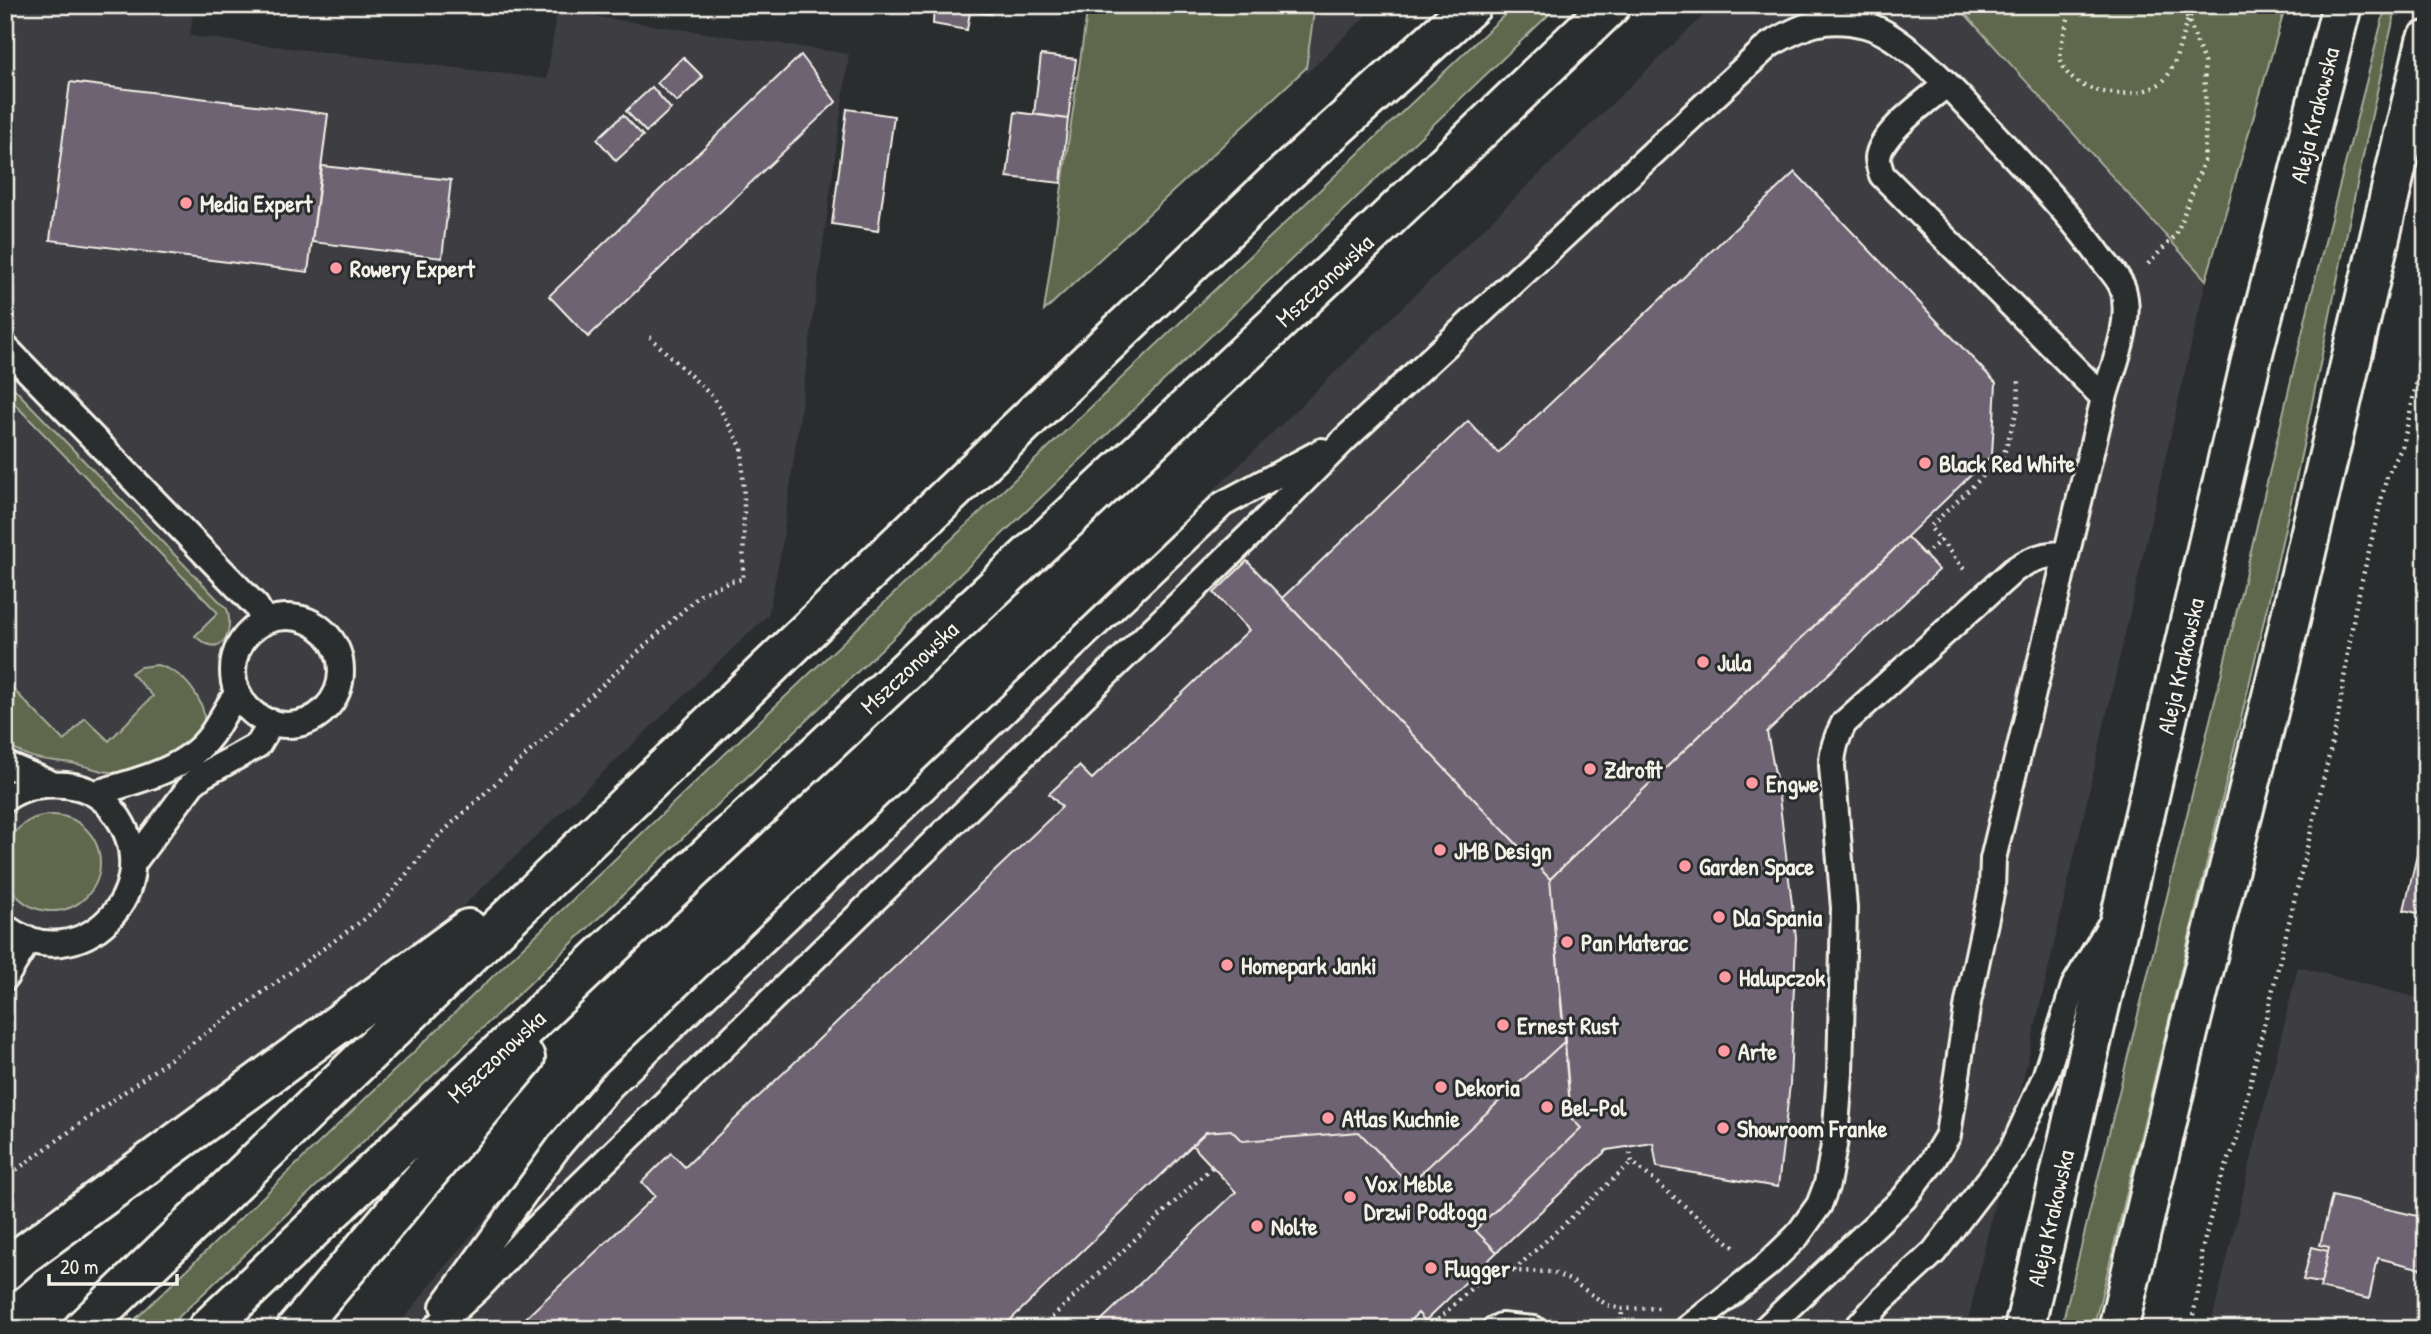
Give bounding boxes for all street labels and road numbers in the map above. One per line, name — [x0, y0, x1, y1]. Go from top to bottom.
street label: Aleja Krakowska — [2282, 44, 2346, 186]
street label: Mszczonowska — [1268, 226, 1380, 334]
street label: Aleja Krakowska — [2149, 595, 2211, 737]
street label: Mszczonowska — [853, 613, 965, 721]
street label: Mszczonowska — [440, 1002, 552, 1110]
street label: Aleja Krakowska — [2019, 1147, 2081, 1289]

